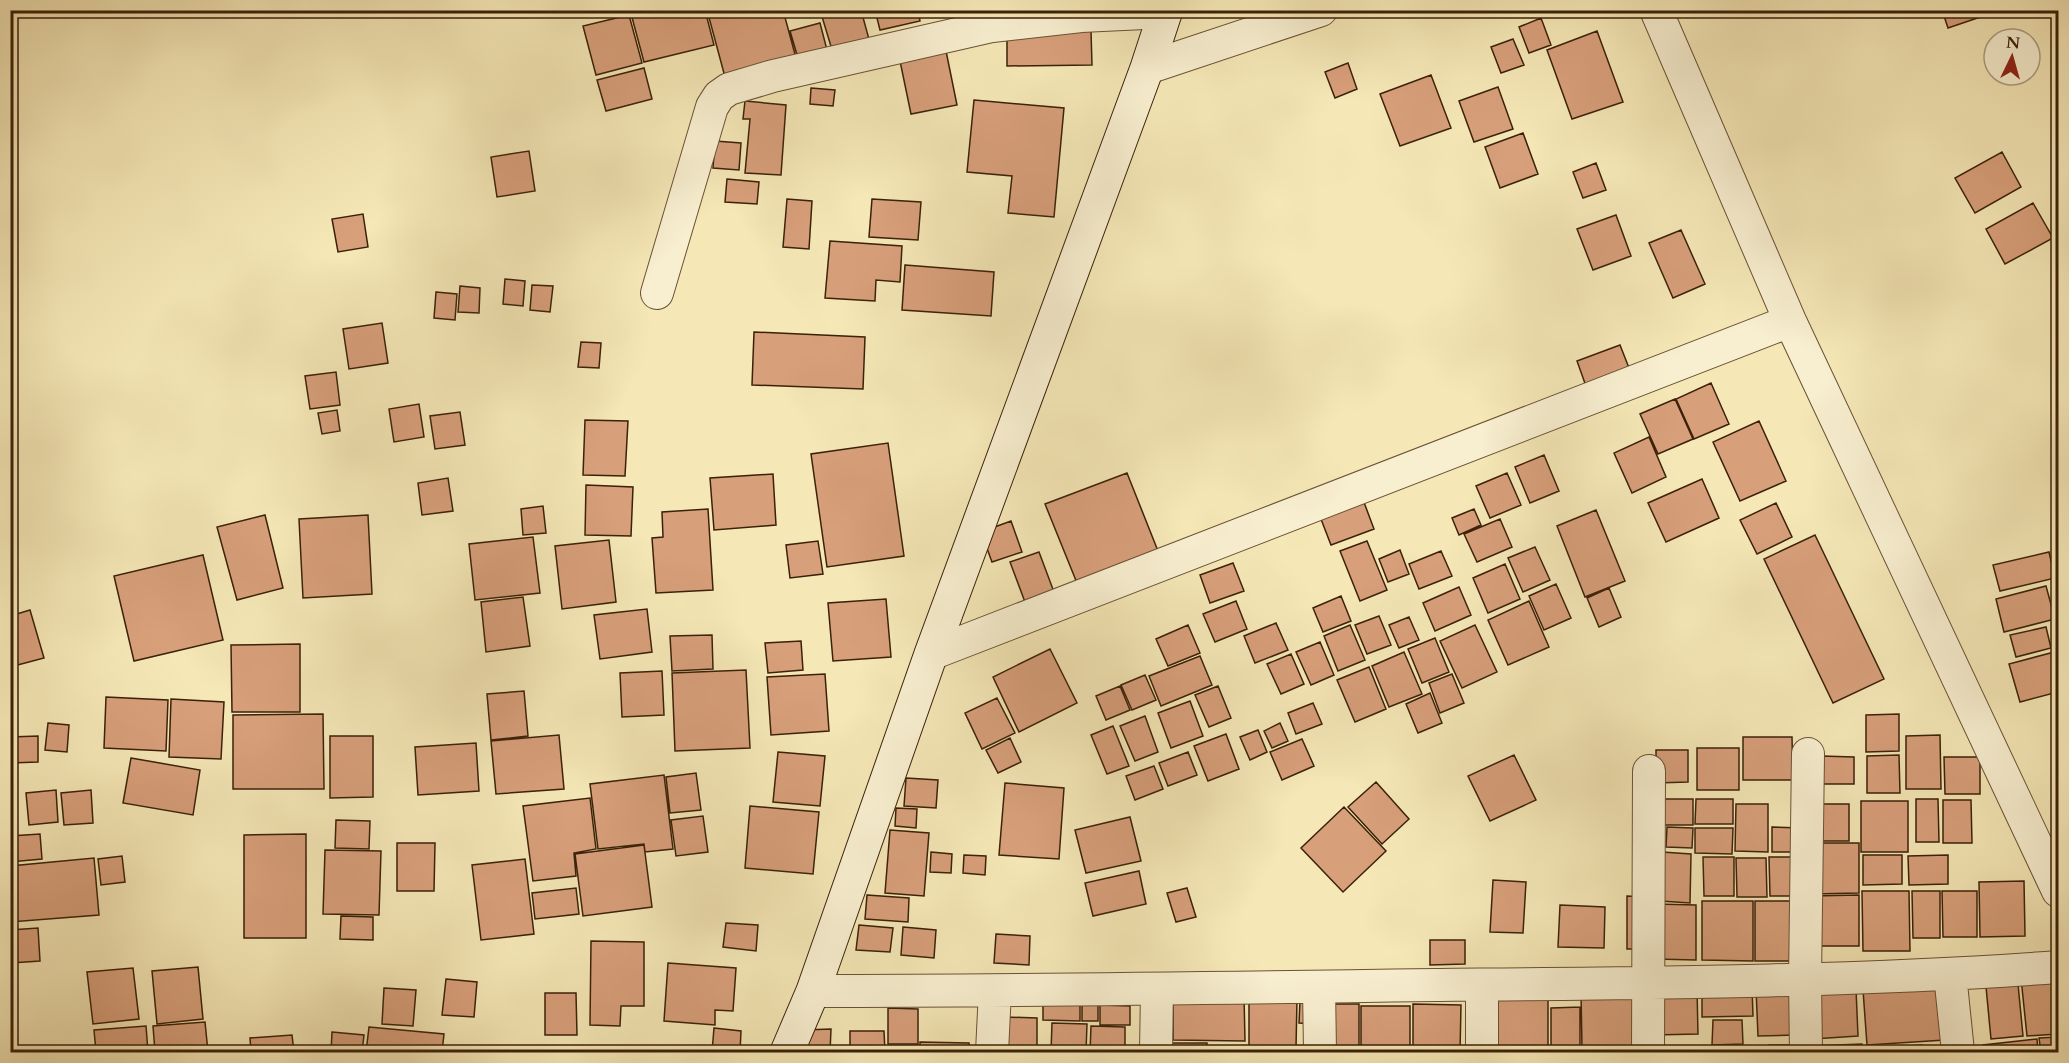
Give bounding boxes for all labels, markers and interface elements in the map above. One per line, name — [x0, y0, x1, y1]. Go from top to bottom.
north arrow — [1982, 27, 2042, 87]
text: N — [2005, 31, 2021, 55]

